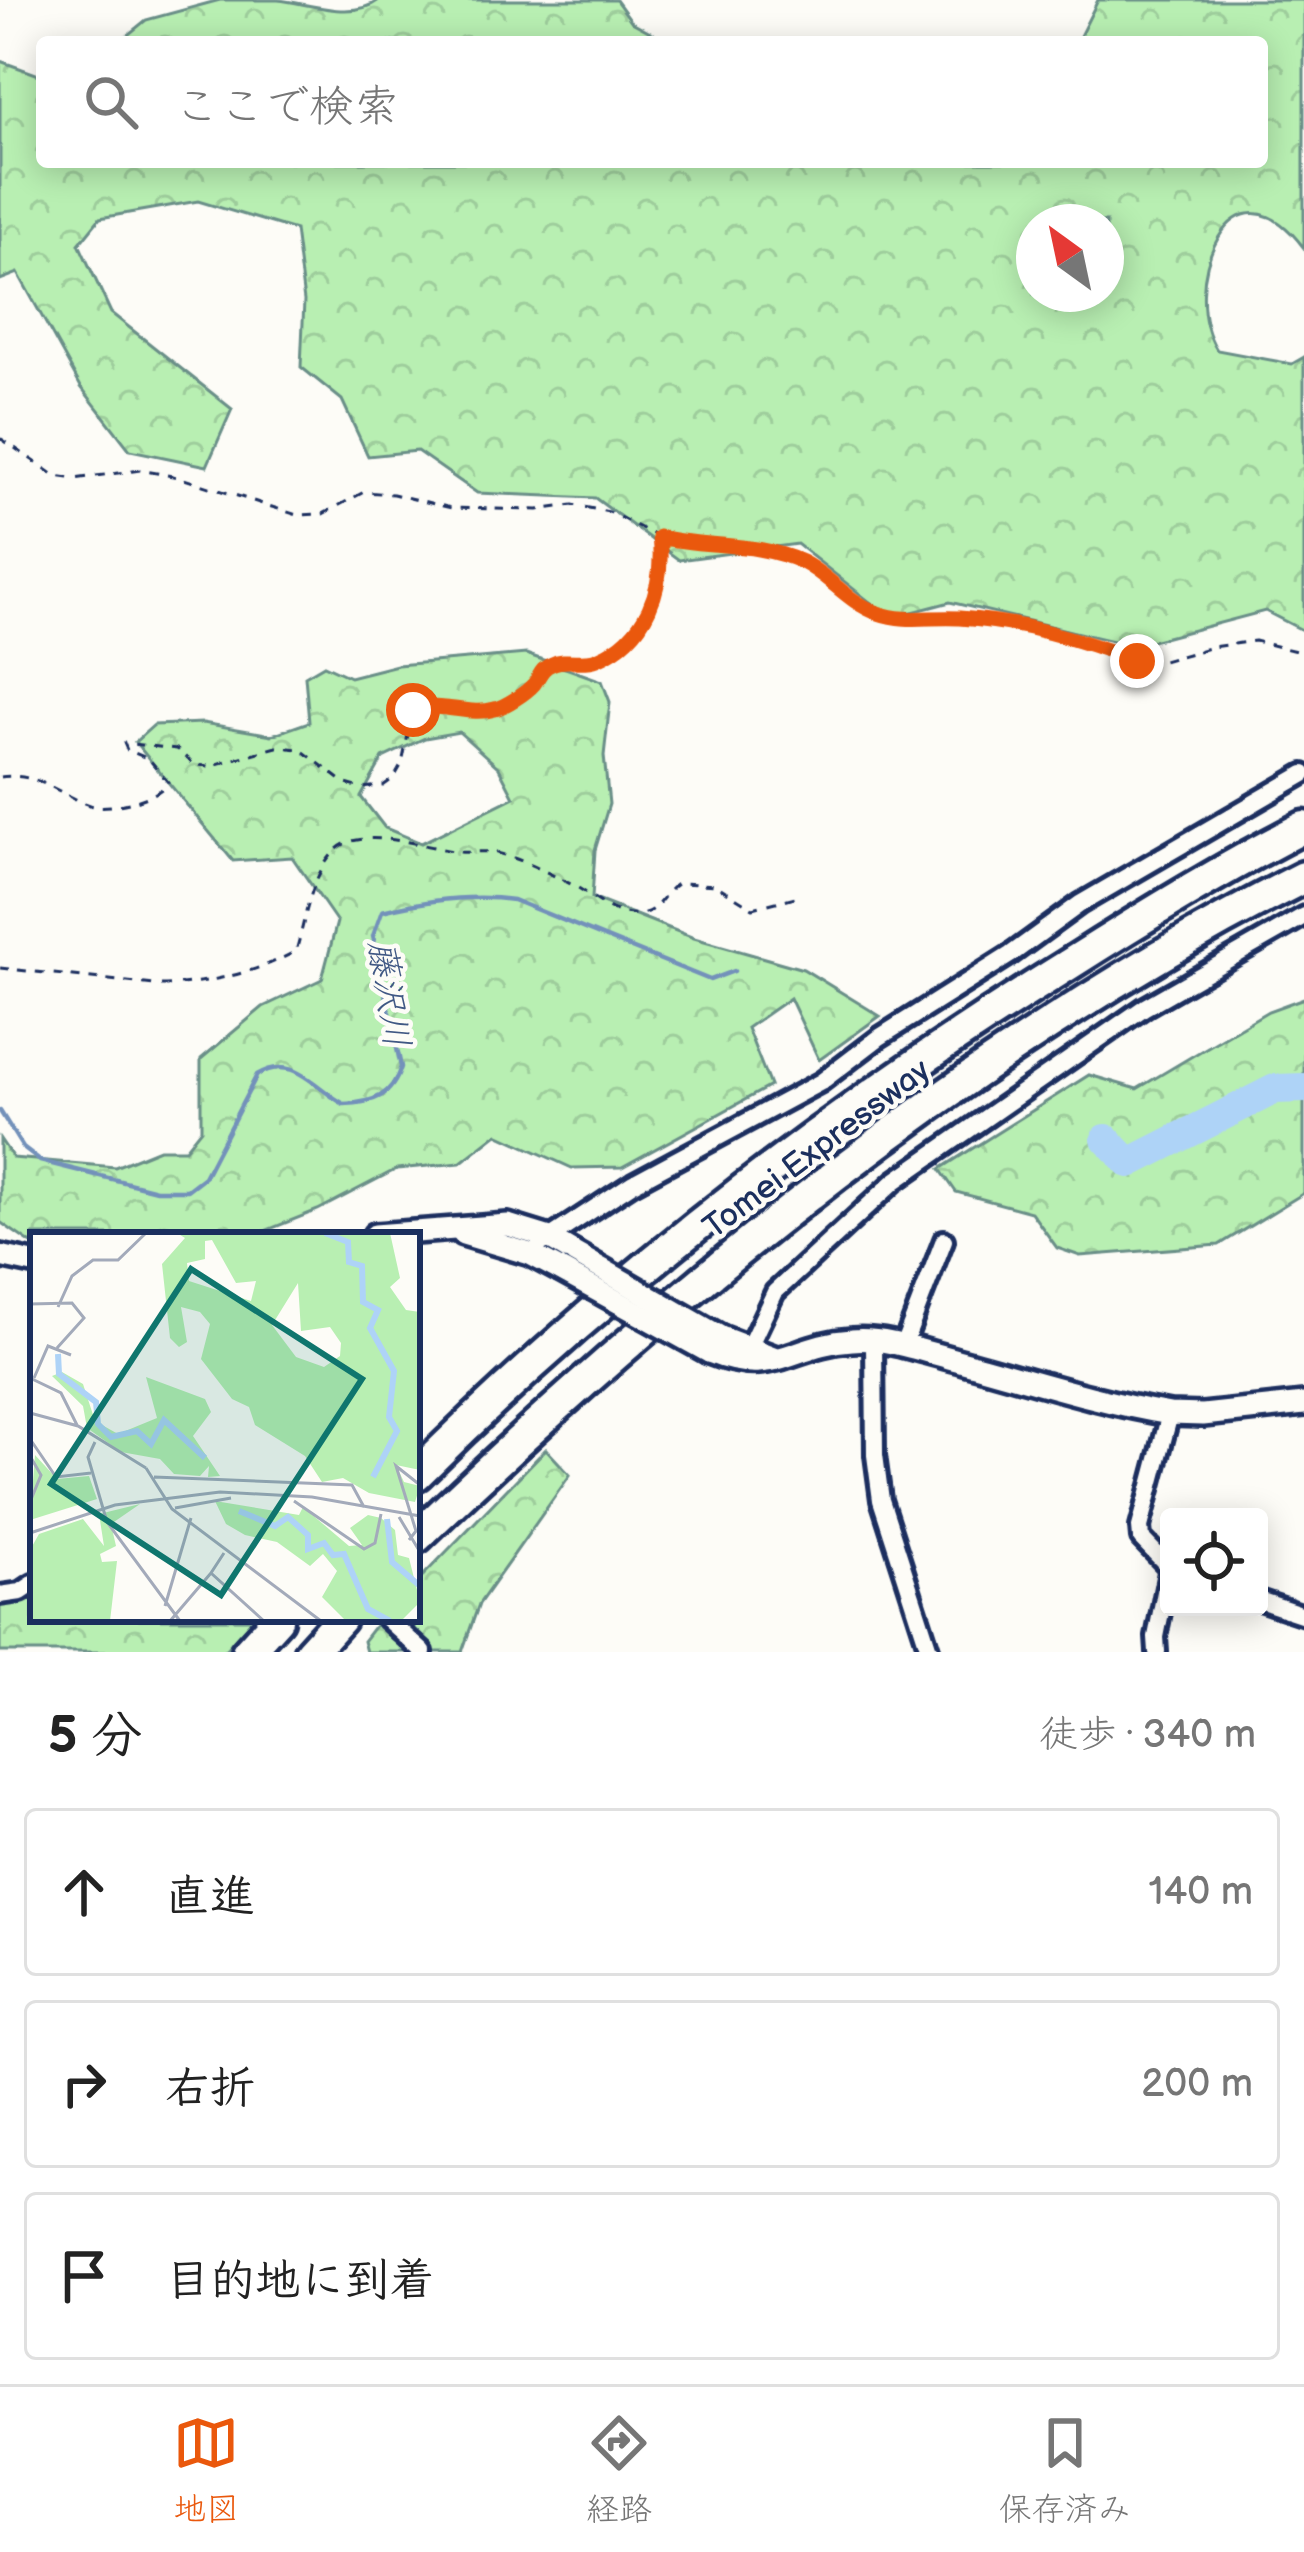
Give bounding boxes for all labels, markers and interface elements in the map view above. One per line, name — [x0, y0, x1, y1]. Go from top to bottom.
search box — [36, 36, 1268, 168]
icon: search — [78, 69, 144, 135]
text: ここで検索 — [174, 80, 399, 135]
north arrow — [1016, 204, 1124, 312]
route end — [1110, 634, 1164, 688]
route start — [386, 683, 440, 737]
water label: 藤沢川 — [358, 937, 418, 1051]
street label: Tomei Expressway — [696, 1051, 938, 1247]
inset map — [30, 1232, 420, 1622]
map controls — [1160, 1508, 1268, 1616]
button: locate — [1160, 1508, 1268, 1616]
text: 5 分 — [48, 1706, 142, 1767]
text: 徒歩 · 340 m — [1039, 1712, 1256, 1759]
icon: ahead — [51, 1859, 117, 1925]
text: 140 m — [1148, 1869, 1253, 1916]
text: 直進 — [165, 1870, 255, 1925]
icon: right — [51, 2051, 117, 2117]
text: 200 m — [1141, 2061, 1253, 2108]
text: 右折 — [165, 2062, 255, 2117]
icon: arrive — [51, 2243, 117, 2309]
text: 目的地に到着 — [165, 2254, 435, 2309]
tab: 地図 — [173, 2410, 239, 2530]
tab: 経路 — [586, 2410, 652, 2530]
tab: 保存済み — [999, 2410, 1131, 2530]

